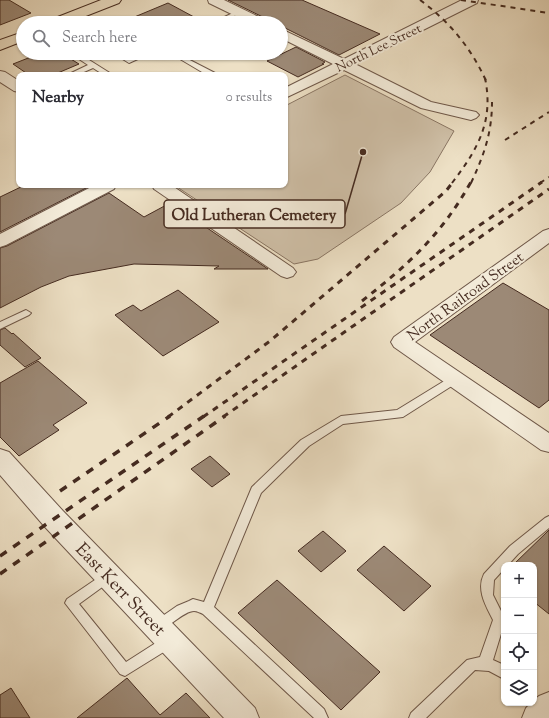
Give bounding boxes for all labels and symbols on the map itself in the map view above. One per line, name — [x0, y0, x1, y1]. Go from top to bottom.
street label: North Lee Street — [333, 20, 425, 77]
callout: Old Lutheran Cemetery — [164, 200, 345, 228]
text: Old Lutheran Cemetery — [172, 205, 336, 228]
street label: North Railroad Street — [403, 248, 529, 347]
street label: East Kerr Street — [68, 538, 171, 643]

